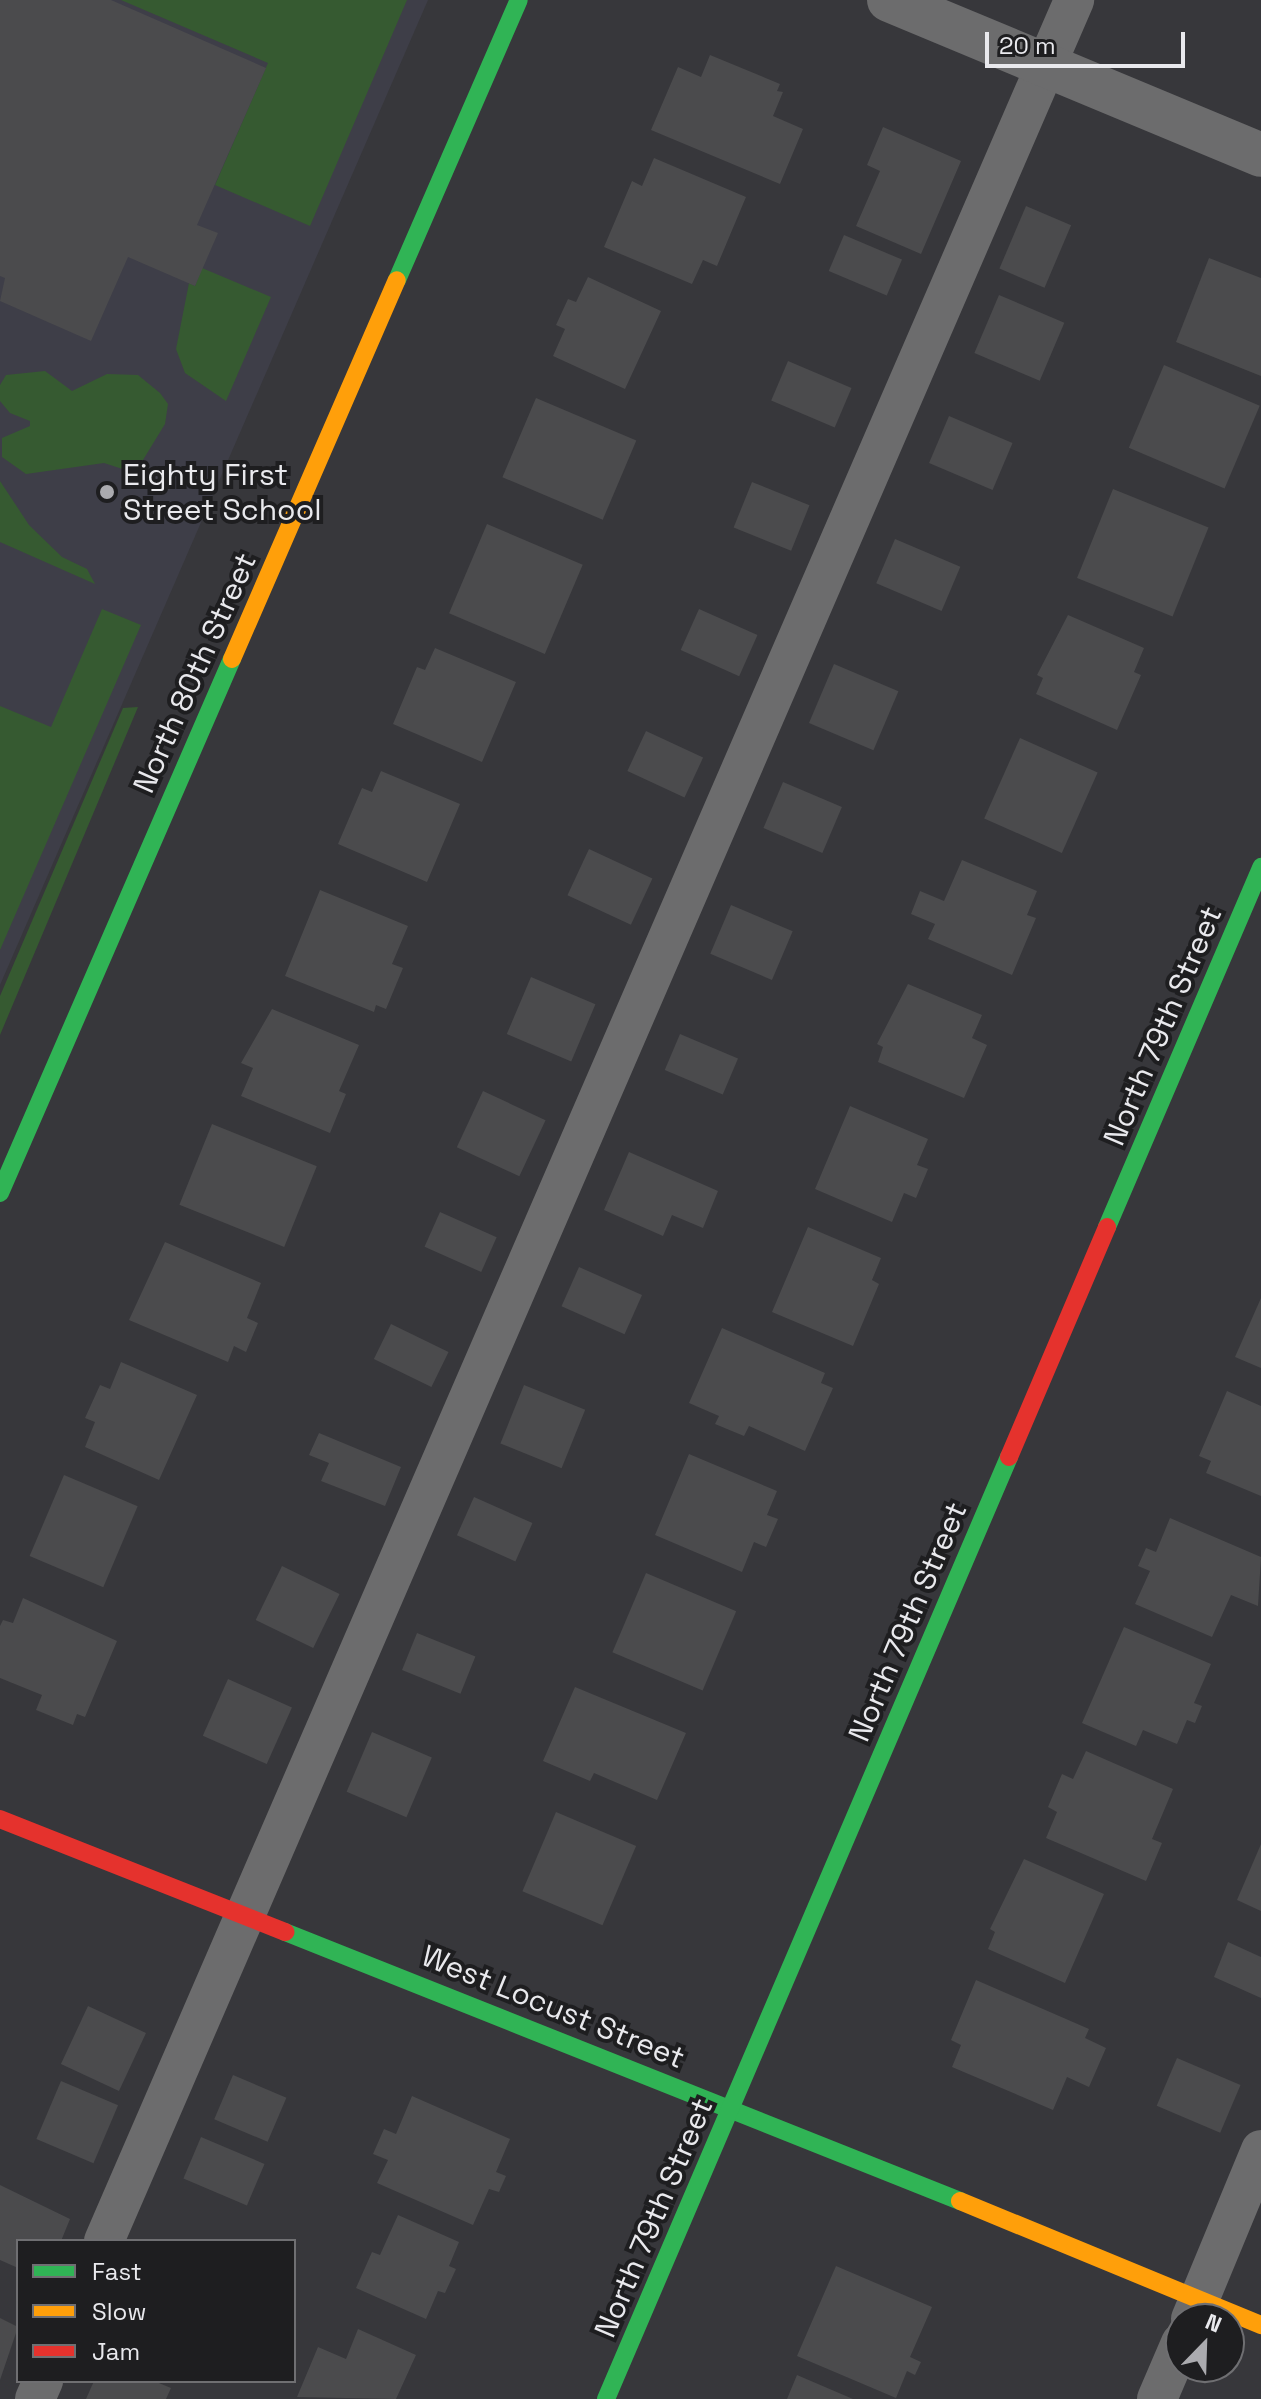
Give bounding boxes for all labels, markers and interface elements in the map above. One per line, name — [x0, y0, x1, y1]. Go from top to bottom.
scale bar — [989, 16, 1189, 66]
text: 20 m — [999, 30, 1056, 61]
place label: Eighty First Street School — [123, 457, 322, 528]
marker: Eighty First Street School — [98, 483, 116, 501]
street label: North 80th Street — [126, 547, 264, 799]
street label: North 79th Street — [1096, 901, 1230, 1151]
street label: North 79th Street — [841, 1497, 975, 1747]
street label: West Locust Street — [416, 1938, 690, 2076]
street label: North 79th Street — [587, 2093, 721, 2343]
legend — [16, 2239, 296, 2383]
text: Fast — [92, 2256, 142, 2287]
text: Slow — [92, 2296, 146, 2327]
north arrow — [1165, 2303, 1245, 2383]
text: N — [1201, 2307, 1226, 2339]
text: Jam — [92, 2336, 140, 2367]

